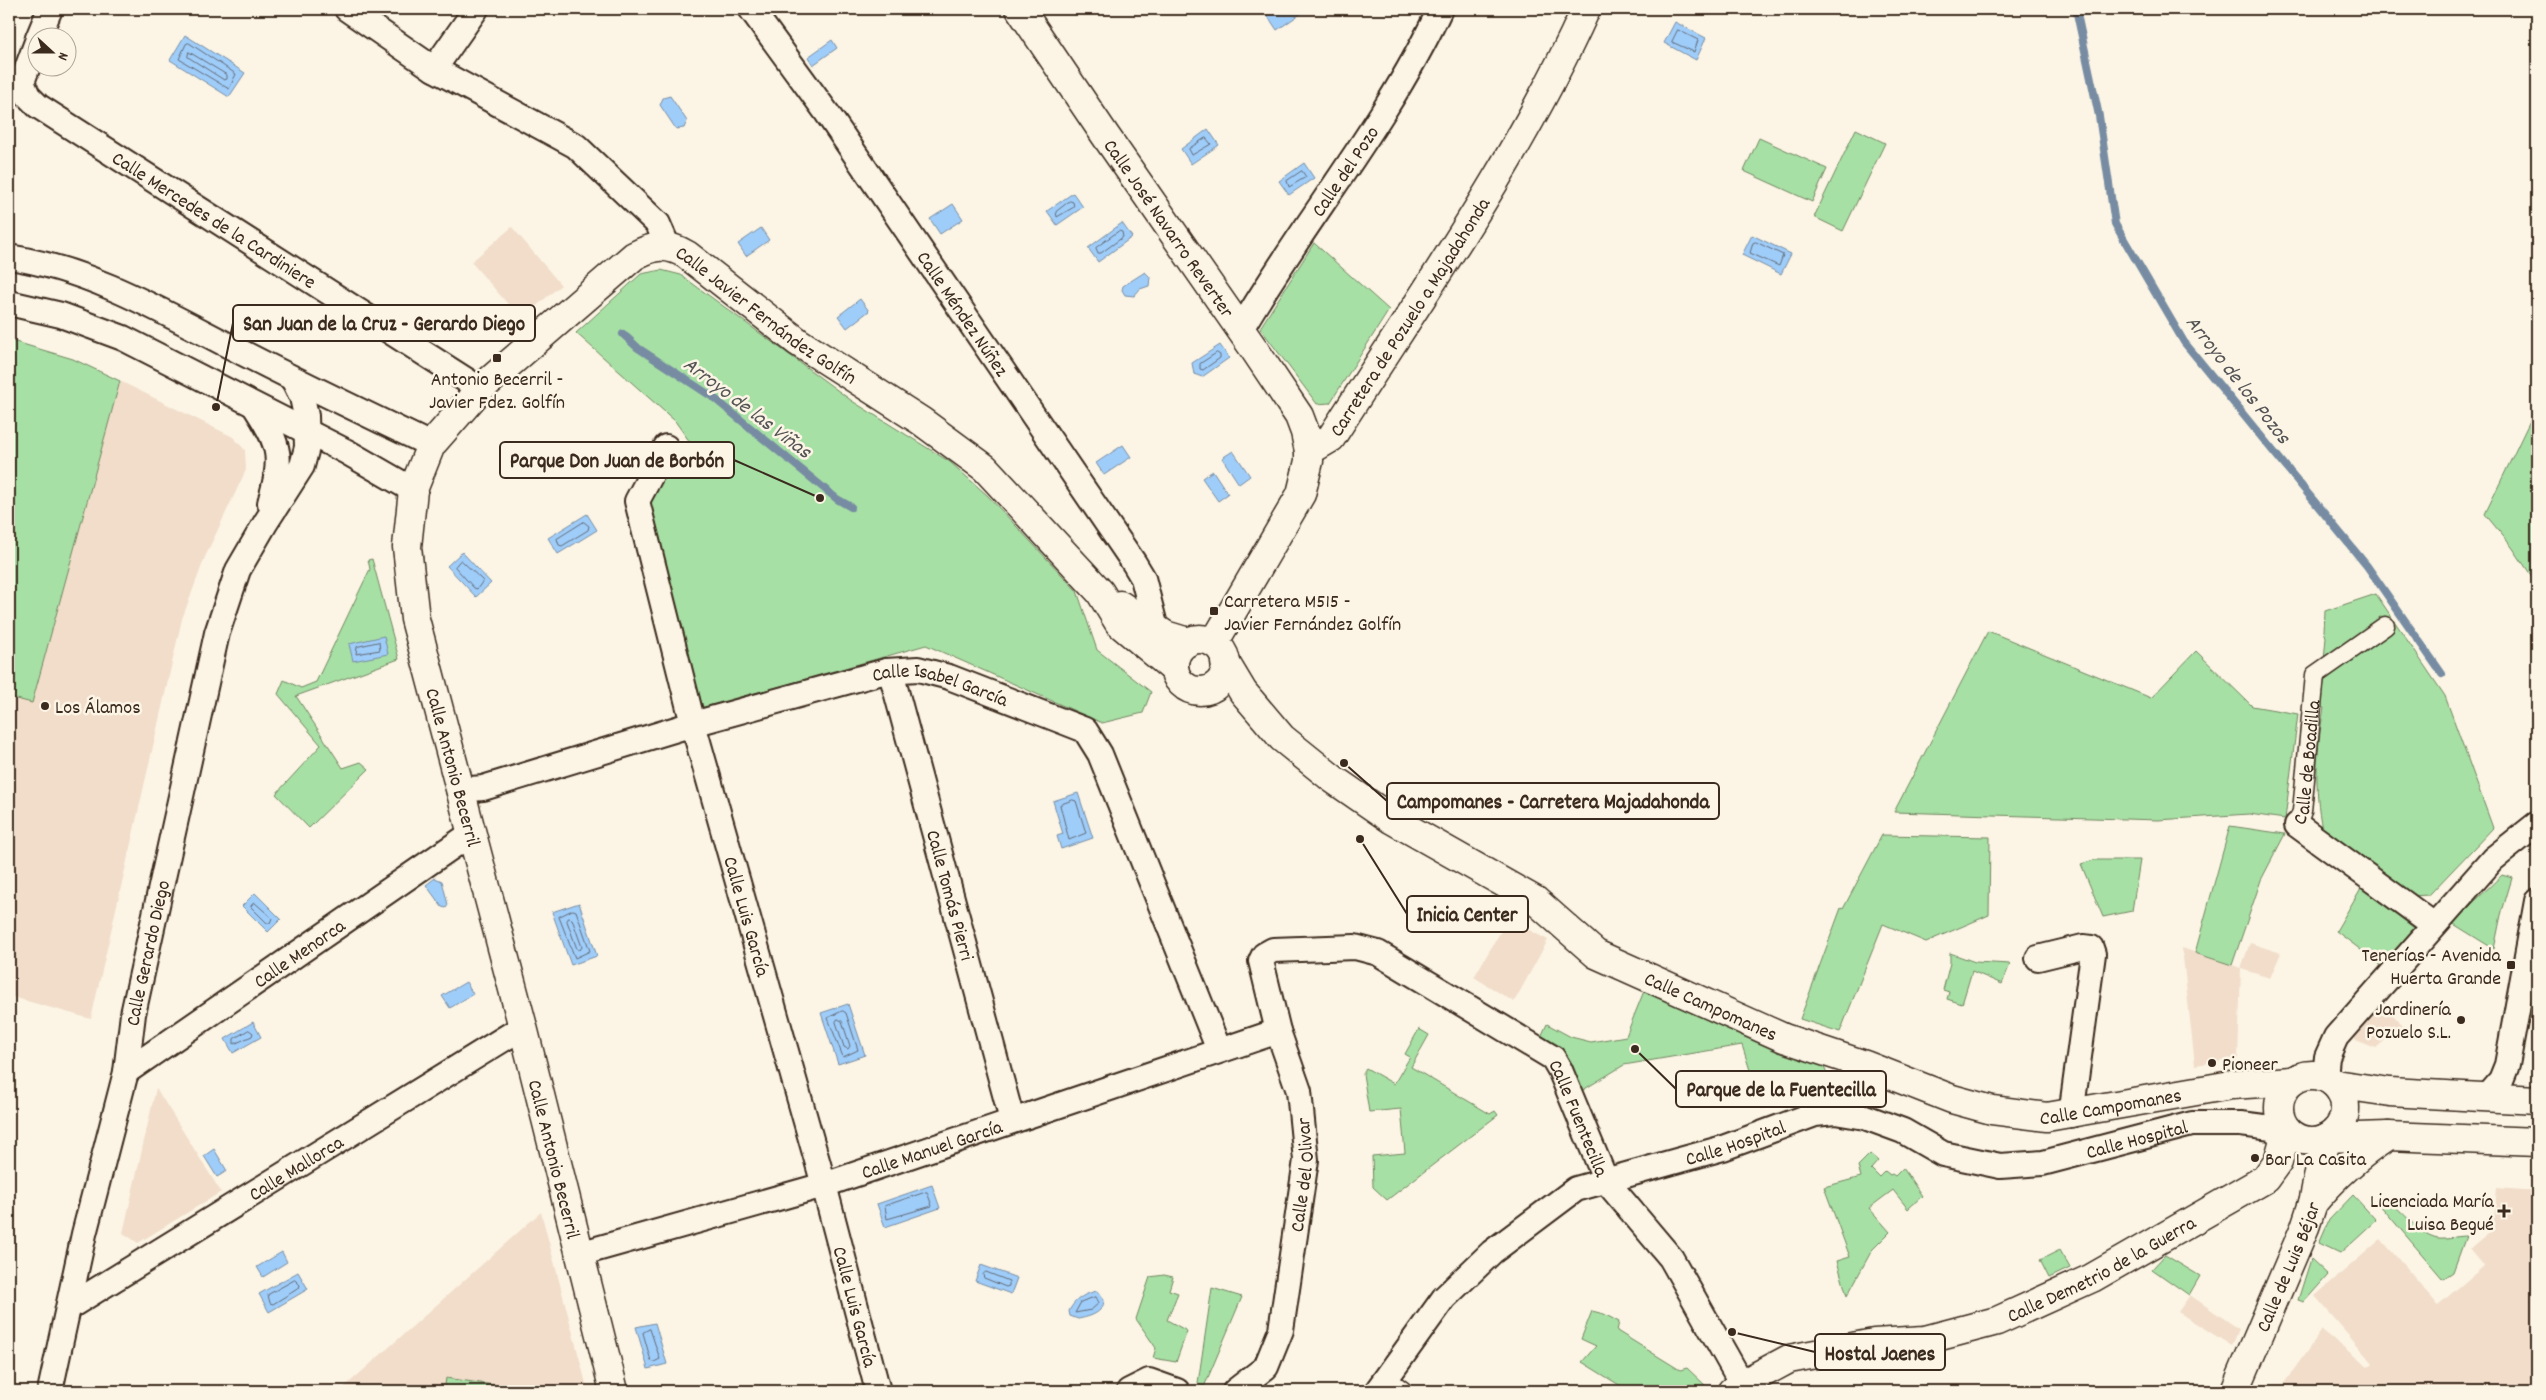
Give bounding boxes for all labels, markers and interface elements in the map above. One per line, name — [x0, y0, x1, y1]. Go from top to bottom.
north arrow — [28, 28, 78, 78]
text: N — [52, 49, 73, 63]
street label: Calle del Pozo — [1306, 121, 1388, 224]
street label: Calle José Navarro Reverter — [1095, 134, 1240, 325]
street label: Calle Mercedes de la Cardiniere — [105, 146, 321, 298]
street label: Carretera de Pozuelo a Majadahonda — [1324, 192, 1499, 443]
street label: Calle Javier Fernández Golfín — [670, 240, 861, 393]
street label: Calle Méndez Núñez — [908, 246, 1014, 383]
callout: San Juan de la Cruz - Gerardo Diego — [233, 305, 535, 341]
water label: Arroyo de los Pozos — [2177, 310, 2297, 452]
text: San Juan de la Cruz - Gerardo Diego — [243, 311, 525, 341]
water label: Arroyo de las Viñas — [676, 351, 818, 468]
marker: Antonio Becerril - Javier Fdez. Golfín — [491, 352, 503, 364]
place label: Antonio Becerril - Javier Fdez. Golfín — [429, 367, 565, 418]
callout: Parque Don Juan de Borbón — [500, 442, 734, 478]
text: Parque Don Juan de Borbón — [510, 448, 725, 478]
place label: Carretera M515 - Javier Fernández Golfín — [1224, 589, 1401, 640]
marker: Carretera M515 - Javier Fernández Golfín — [1208, 605, 1220, 617]
street label: Calle Isabel García — [869, 658, 1012, 716]
street label: Calle Antonio Becerril — [416, 685, 486, 851]
place label: Los Álamos — [55, 695, 141, 723]
street label: Calle de Boadilla — [2287, 698, 2330, 829]
marker: Los Álamos — [39, 700, 51, 712]
callout: Campomanes - Carretera Majadahonda — [1387, 783, 1719, 819]
text: Campomanes - Carretera Majadahonda — [1397, 789, 1710, 819]
street label: Calle Tomás Pierri — [917, 827, 979, 964]
street label: Calle Luis García — [714, 854, 775, 981]
street label: Calle Gerardo Diego — [121, 878, 179, 1028]
callout: Inicia Center — [1407, 896, 1528, 932]
text: Inicia Center — [1416, 902, 1519, 932]
street label: Calle Menorca — [249, 913, 352, 997]
place label: Tenerías - Avenida Huerta Grande — [2362, 943, 2502, 994]
marker: Tenerías - Avenida Huerta Grande — [2505, 959, 2517, 971]
street label: Calle Campomanes — [1639, 966, 1781, 1050]
place label: Jardinería Pozuelo S.L. — [2366, 997, 2452, 1048]
marker: Jardinería Pozuelo S.L. — [2455, 1014, 2467, 1026]
place label: Pioneer — [2222, 1052, 2278, 1080]
street label: Calle Fuentecilla — [1540, 1055, 1614, 1182]
marker: Pioneer — [2206, 1057, 2218, 1069]
callout: Parque de la Fuentecilla — [1676, 1071, 1886, 1107]
street label: Calle Antonio Becerril — [519, 1077, 585, 1243]
text: Parque de la Fuentecilla — [1686, 1077, 1877, 1107]
street label: Calle Campomanes — [2038, 1083, 2184, 1134]
street label: Calle Manuel García — [858, 1114, 1007, 1188]
street label: Calle del Olivar — [1285, 1115, 1323, 1234]
street label: Calle Hospital — [1683, 1115, 1790, 1175]
street label: Calle Hospital — [2083, 1115, 2192, 1168]
street label: Calle Mallorca — [244, 1130, 350, 1210]
place label: Bar La Casita — [2265, 1147, 2367, 1175]
marker: Bar La Casita — [2249, 1152, 2261, 1164]
place label: Licenciada María Luisa Begué — [2370, 1189, 2495, 1240]
street label: Calle de Luis Béjar — [2251, 1198, 2330, 1337]
marker: Licenciada María Luisa Begué — [2498, 1205, 2510, 1217]
street label: Calle Demetrio de la Guerra — [2003, 1210, 2202, 1332]
street label: Calle Luis García — [824, 1244, 882, 1371]
callout: Hostal Jaenes — [1815, 1334, 1945, 1370]
text: Hostal Jaenes — [1825, 1341, 1936, 1371]

